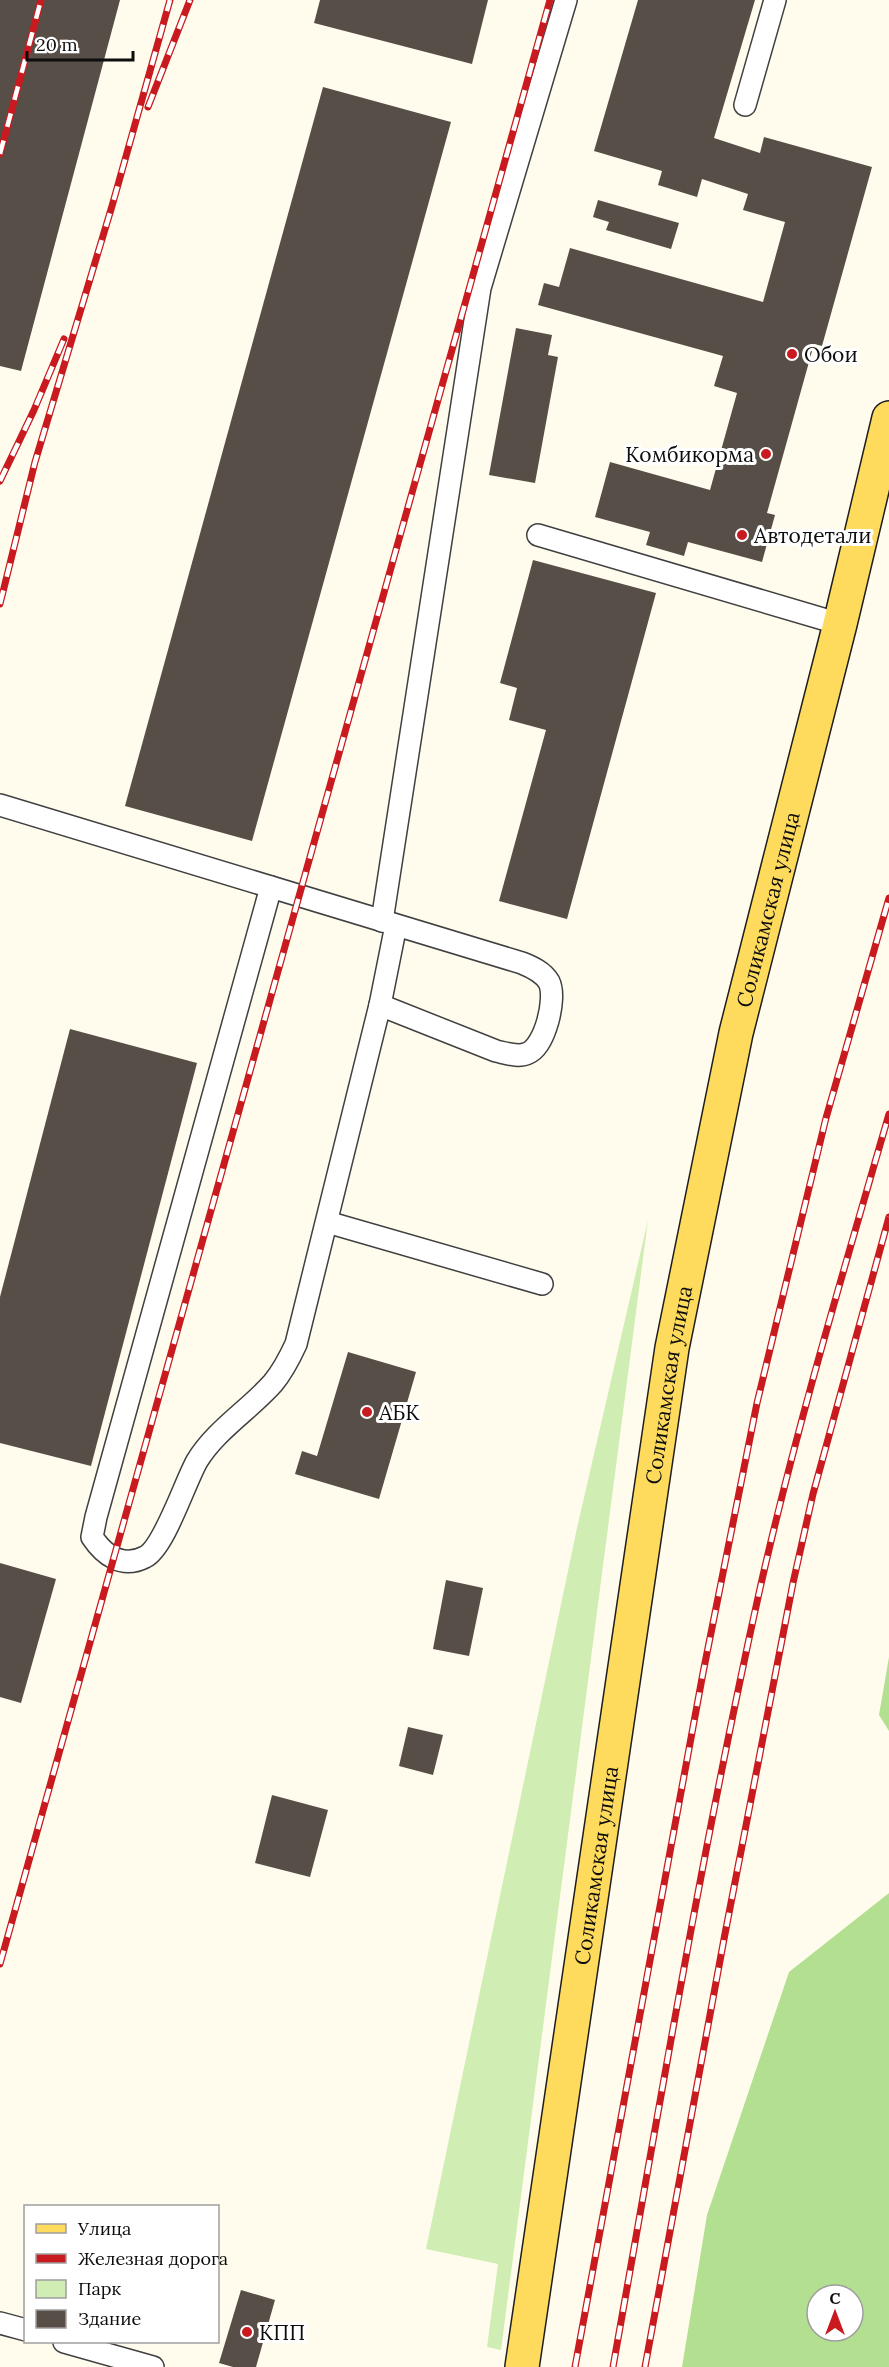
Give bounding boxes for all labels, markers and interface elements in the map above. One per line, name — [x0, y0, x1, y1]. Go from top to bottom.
scale bar — [27, 24, 134, 62]
text: 20 m — [36, 33, 78, 56]
place label: Обои — [804, 341, 858, 368]
marker: Обои — [785, 347, 799, 361]
place label: Комбикорма — [625, 441, 754, 468]
marker: Комбикорма — [759, 447, 773, 461]
place label: Автодетали — [753, 522, 871, 549]
marker: Автодетали — [735, 528, 749, 542]
street label: Соликамская улица — [730, 809, 805, 1010]
street label: Соликамская улица — [639, 1283, 698, 1486]
place label: АБК — [378, 1399, 420, 1426]
marker: АБК — [360, 1405, 374, 1419]
street label: Соликамская улица — [568, 1764, 624, 1967]
legend — [24, 2205, 219, 2343]
text: Улица — [77, 2217, 131, 2240]
text: Железная дорога — [78, 2247, 228, 2270]
text: Парк — [78, 2277, 122, 2300]
north arrow — [805, 2283, 865, 2343]
text: С — [829, 2288, 841, 2308]
text: Здание — [78, 2307, 141, 2330]
place label: КПП — [259, 2319, 305, 2346]
marker: КПП — [240, 2325, 254, 2339]

